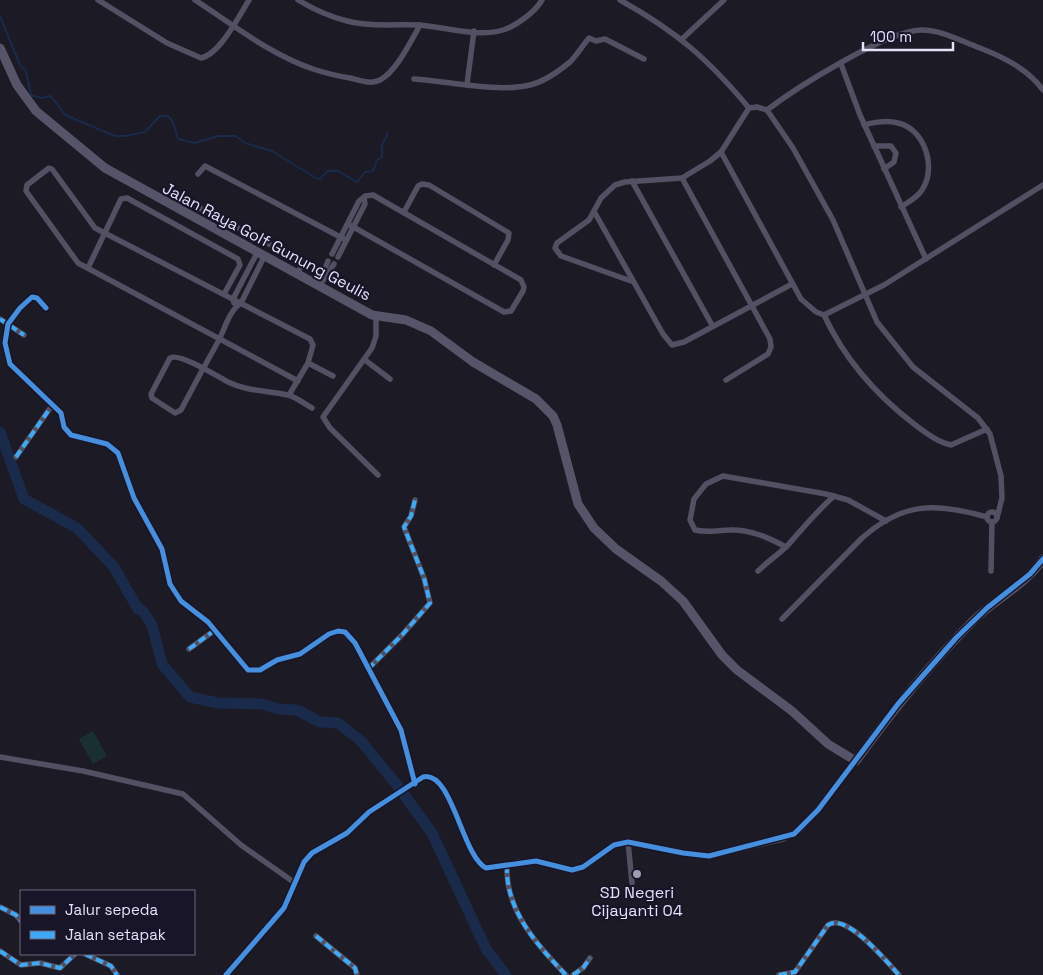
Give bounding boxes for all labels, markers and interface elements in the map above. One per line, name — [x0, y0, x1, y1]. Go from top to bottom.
scale bar — [863, 20, 953, 52]
text: 100 m — [870, 27, 912, 46]
street label: Jalan Raya Golf Gunung Geulis — [159, 177, 375, 305]
marker: SD Negeri Cijayanti 04 — [631, 868, 643, 880]
place label: SD Negeri Cijayanti 04 — [591, 882, 683, 921]
legend — [20, 890, 195, 955]
text: Jalur sepeda — [65, 900, 159, 919]
text: Jalan setapak — [65, 925, 166, 944]

